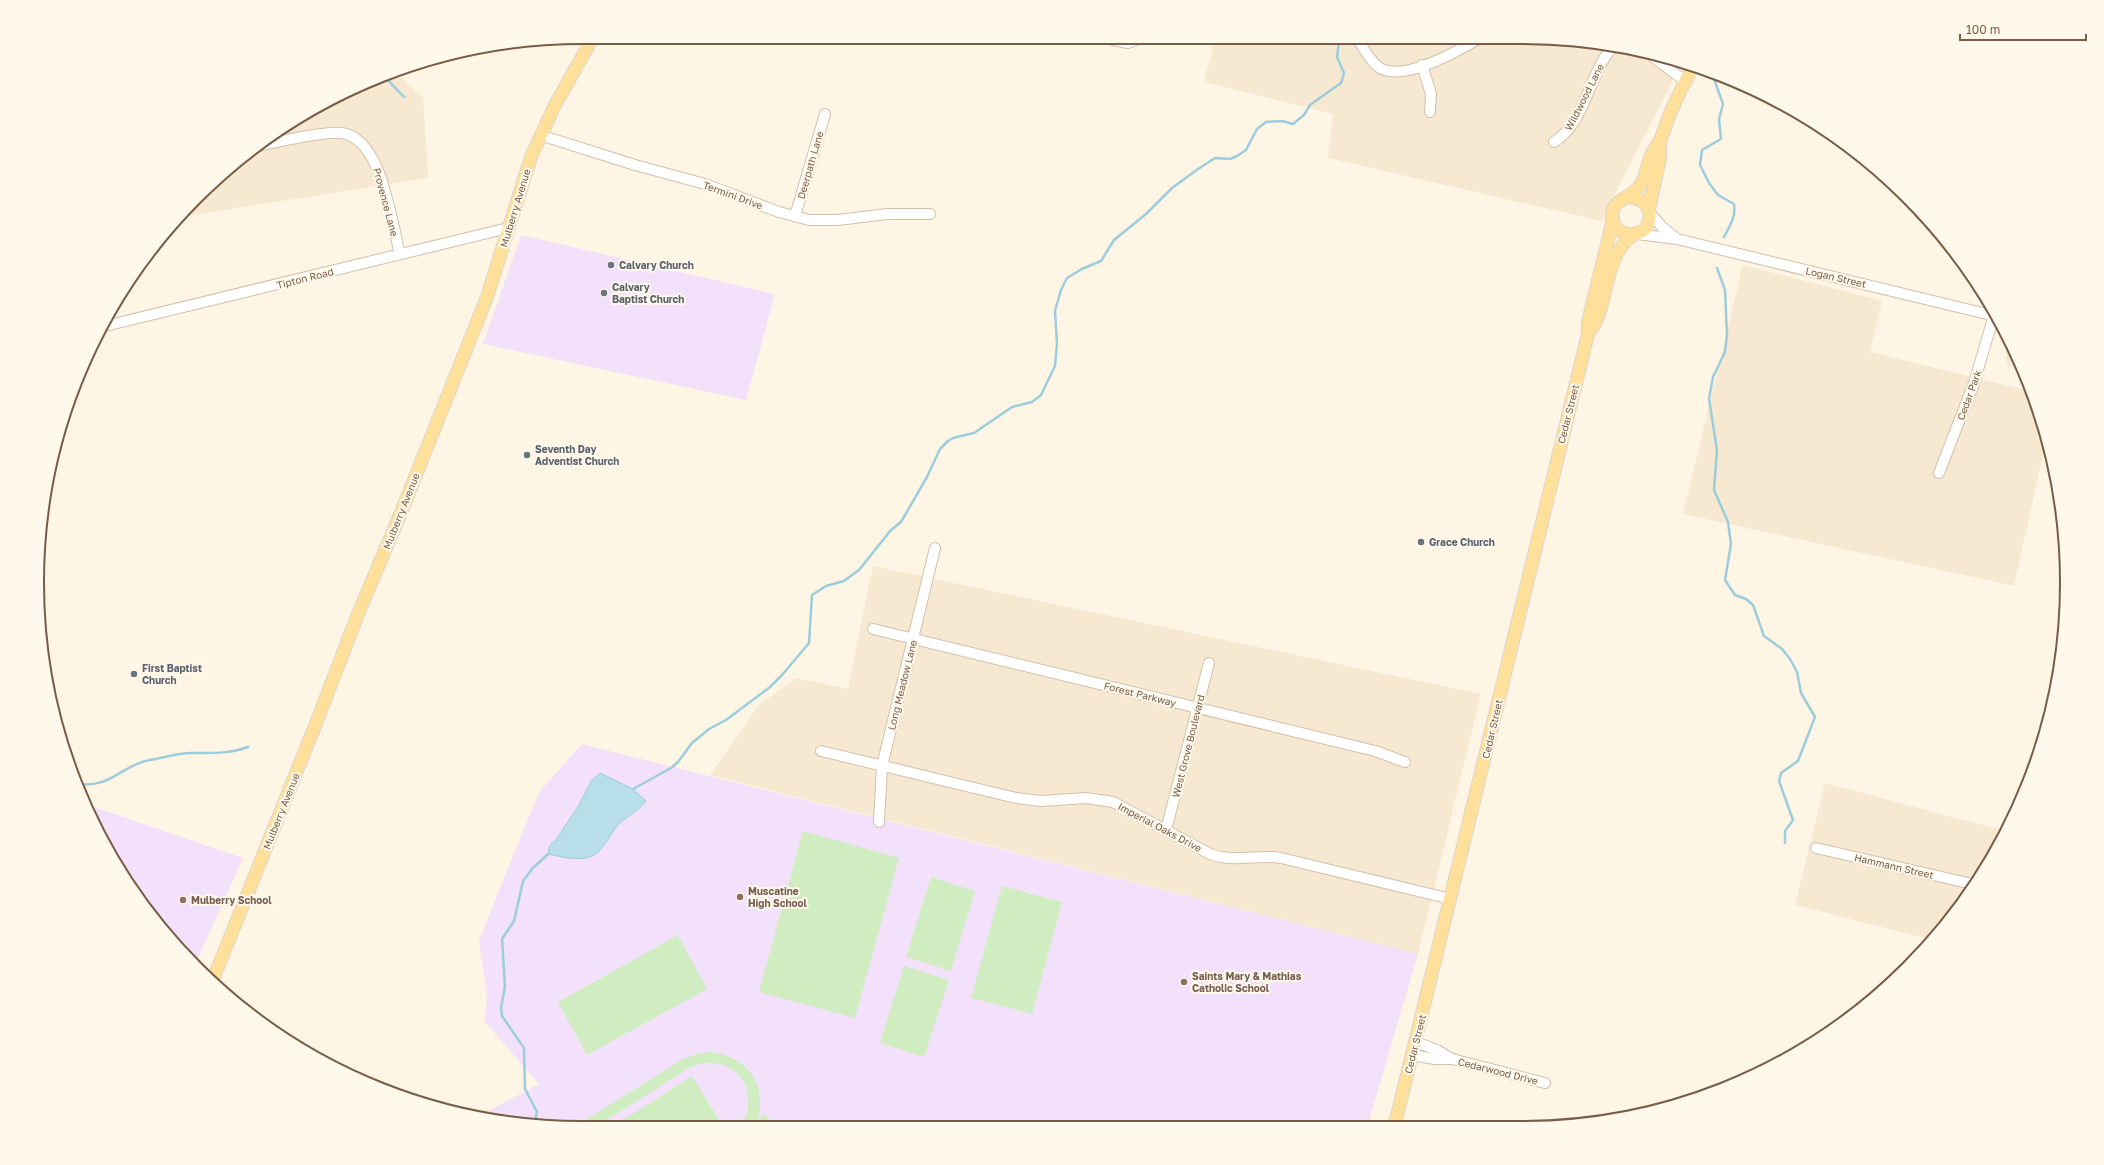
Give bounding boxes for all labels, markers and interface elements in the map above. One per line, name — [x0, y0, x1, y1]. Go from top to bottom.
scale bar — [1960, 16, 2086, 42]
text: 100 m — [1966, 22, 2000, 37]
street label: Wildwood Lane — [1562, 61, 1606, 133]
street label: Deerpath Lane — [795, 129, 826, 200]
street label: Provence Lane — [371, 166, 401, 238]
street label: Mulberry Avenue — [497, 167, 533, 249]
street label: Termini Drive — [702, 179, 765, 211]
place label: Calvary Church — [619, 259, 694, 271]
marker: Calvary Church — [606, 260, 616, 270]
street label: Logan Street — [1805, 264, 1867, 290]
street label: Tipton Road — [275, 265, 335, 291]
place label: Calvary Baptist Church — [612, 281, 684, 305]
marker: Calvary Baptist Church — [599, 288, 609, 298]
street label: Cedar Park — [1954, 368, 1984, 422]
street label: Cedar Street — [1555, 383, 1581, 445]
place label: Seventh Day Adventist Church — [535, 443, 619, 467]
marker: Seventh Day Adventist Church — [522, 450, 532, 460]
street label: Mulberry Avenue — [380, 471, 422, 551]
place label: Grace Church — [1429, 536, 1495, 548]
marker: Grace Church — [1416, 537, 1426, 547]
street label: Long Meadow Lane — [885, 638, 919, 731]
place label: First Baptist Church — [142, 662, 202, 686]
marker: First Baptist Church — [129, 669, 139, 679]
street label: Forest Parkway — [1103, 679, 1178, 709]
street label: West Grove Boulevard — [1169, 693, 1207, 799]
street label: Cedar Street — [1479, 698, 1505, 760]
street label: Mulberry Avenue — [260, 771, 302, 851]
street label: Imperial Oaks Drive — [1116, 800, 1204, 854]
street label: Hammann Street — [1853, 851, 1935, 881]
place label: Muscatine High School — [748, 885, 808, 909]
marker: Muscatine High School — [735, 892, 745, 902]
place label: Mulberry School — [191, 894, 272, 906]
marker: Mulberry School — [178, 895, 188, 905]
place label: Saints Mary & Mathias Catholic School — [1192, 970, 1302, 994]
marker: Saints Mary & Mathias Catholic School — [1179, 977, 1189, 987]
street label: Cedar Street — [1402, 1013, 1428, 1075]
street label: Cedarwood Drive — [1457, 1055, 1539, 1087]

